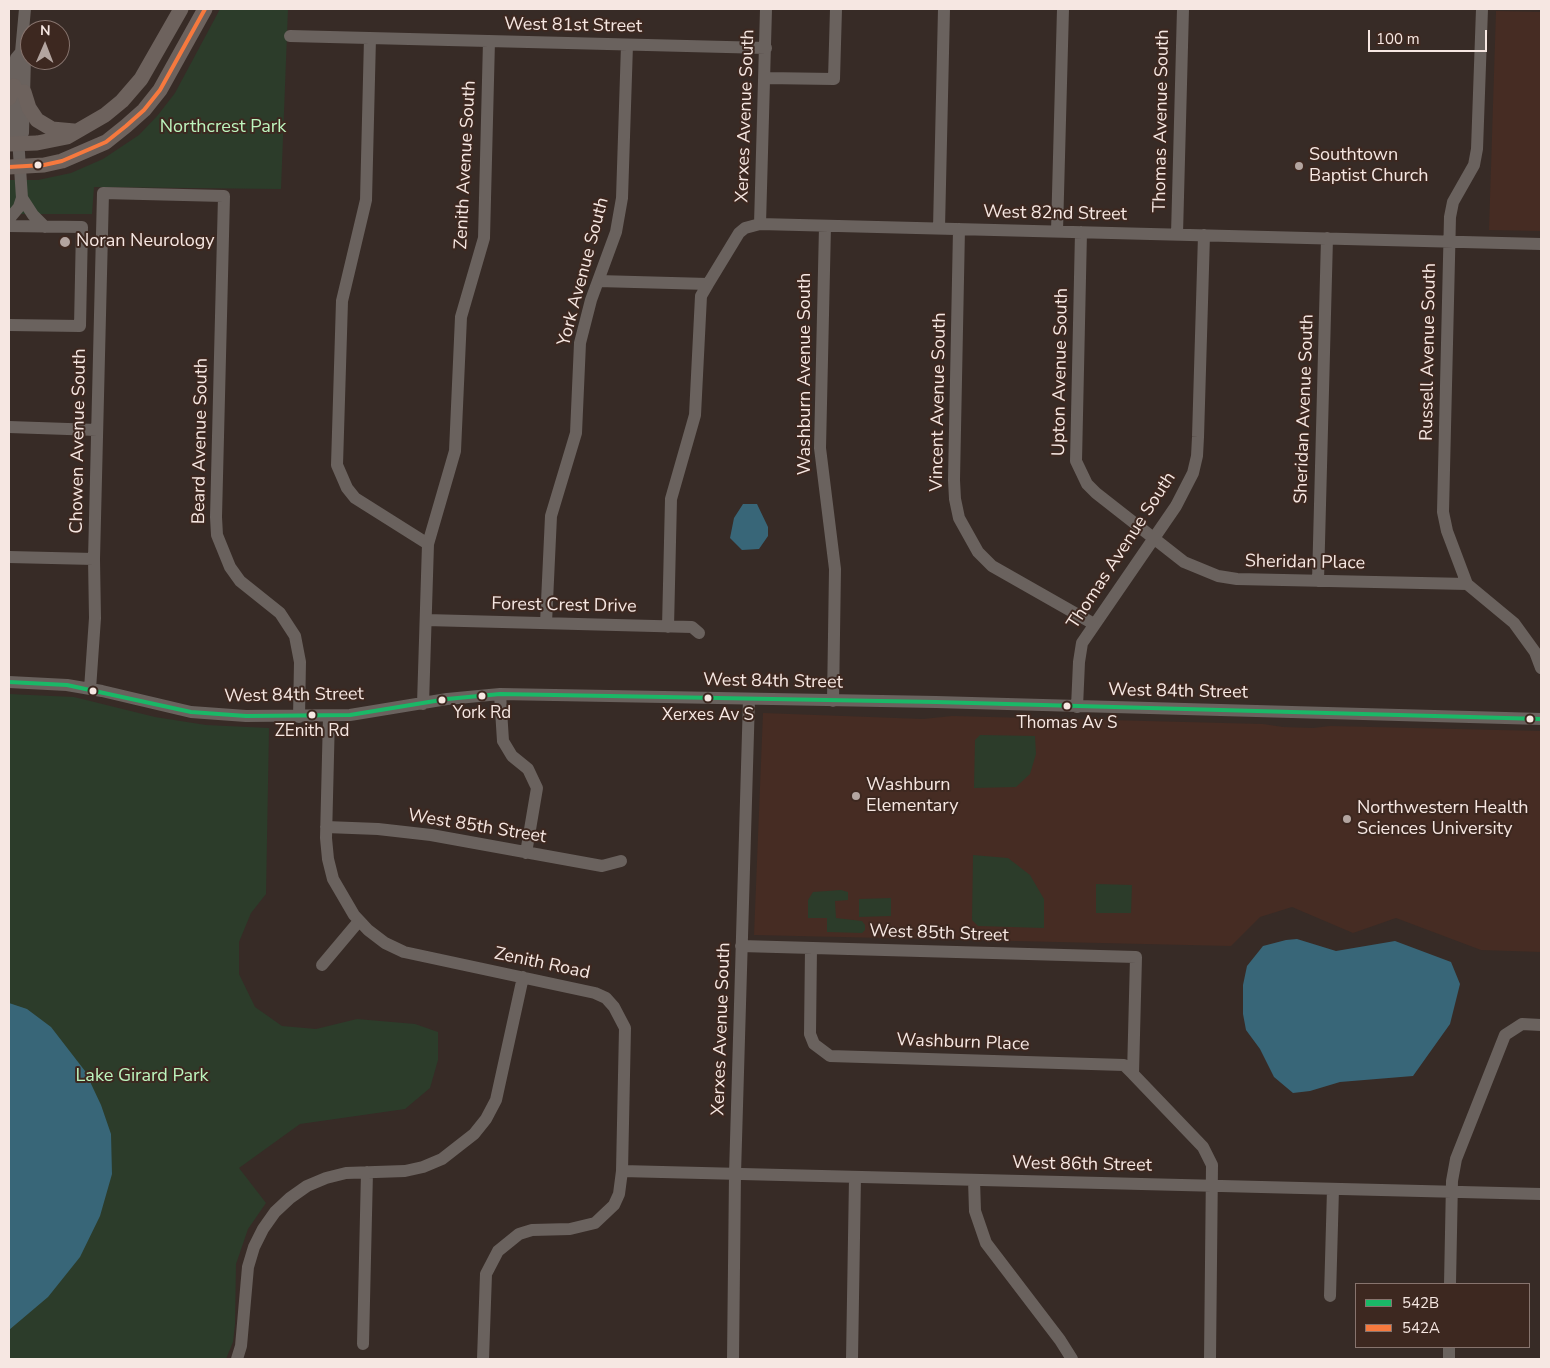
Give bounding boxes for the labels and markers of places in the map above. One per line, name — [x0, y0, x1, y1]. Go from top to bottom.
place label: Southtown Baptist Church — [1309, 145, 1428, 188]
unlabelled marker — [33, 160, 43, 170]
marker: Southtown Baptist Church — [1293, 160, 1305, 172]
place label: Noran Neurology — [76, 231, 214, 253]
marker: Noran Neurology — [58, 235, 72, 249]
unlabelled marker — [88, 686, 98, 696]
marker: York Rd — [477, 691, 487, 701]
marker: Xerxes Av S — [703, 693, 713, 703]
unlabelled marker — [437, 695, 447, 705]
marker: Thomas Av S — [1062, 701, 1072, 711]
place label: York Rd — [453, 704, 511, 724]
place label: Xerxes Av S — [662, 706, 754, 726]
marker: ZEnith Rd — [307, 710, 317, 720]
place label: Thomas Av S — [1017, 714, 1117, 734]
unlabelled marker — [1525, 714, 1535, 724]
place label: ZEnith Rd — [275, 722, 349, 742]
place label: Washburn Elementary — [866, 775, 959, 818]
marker: Washburn Elementary — [850, 790, 862, 802]
place label: Northwestern Health Sciences University — [1357, 798, 1528, 841]
marker: Northwestern Health Sciences University — [1341, 813, 1353, 825]

